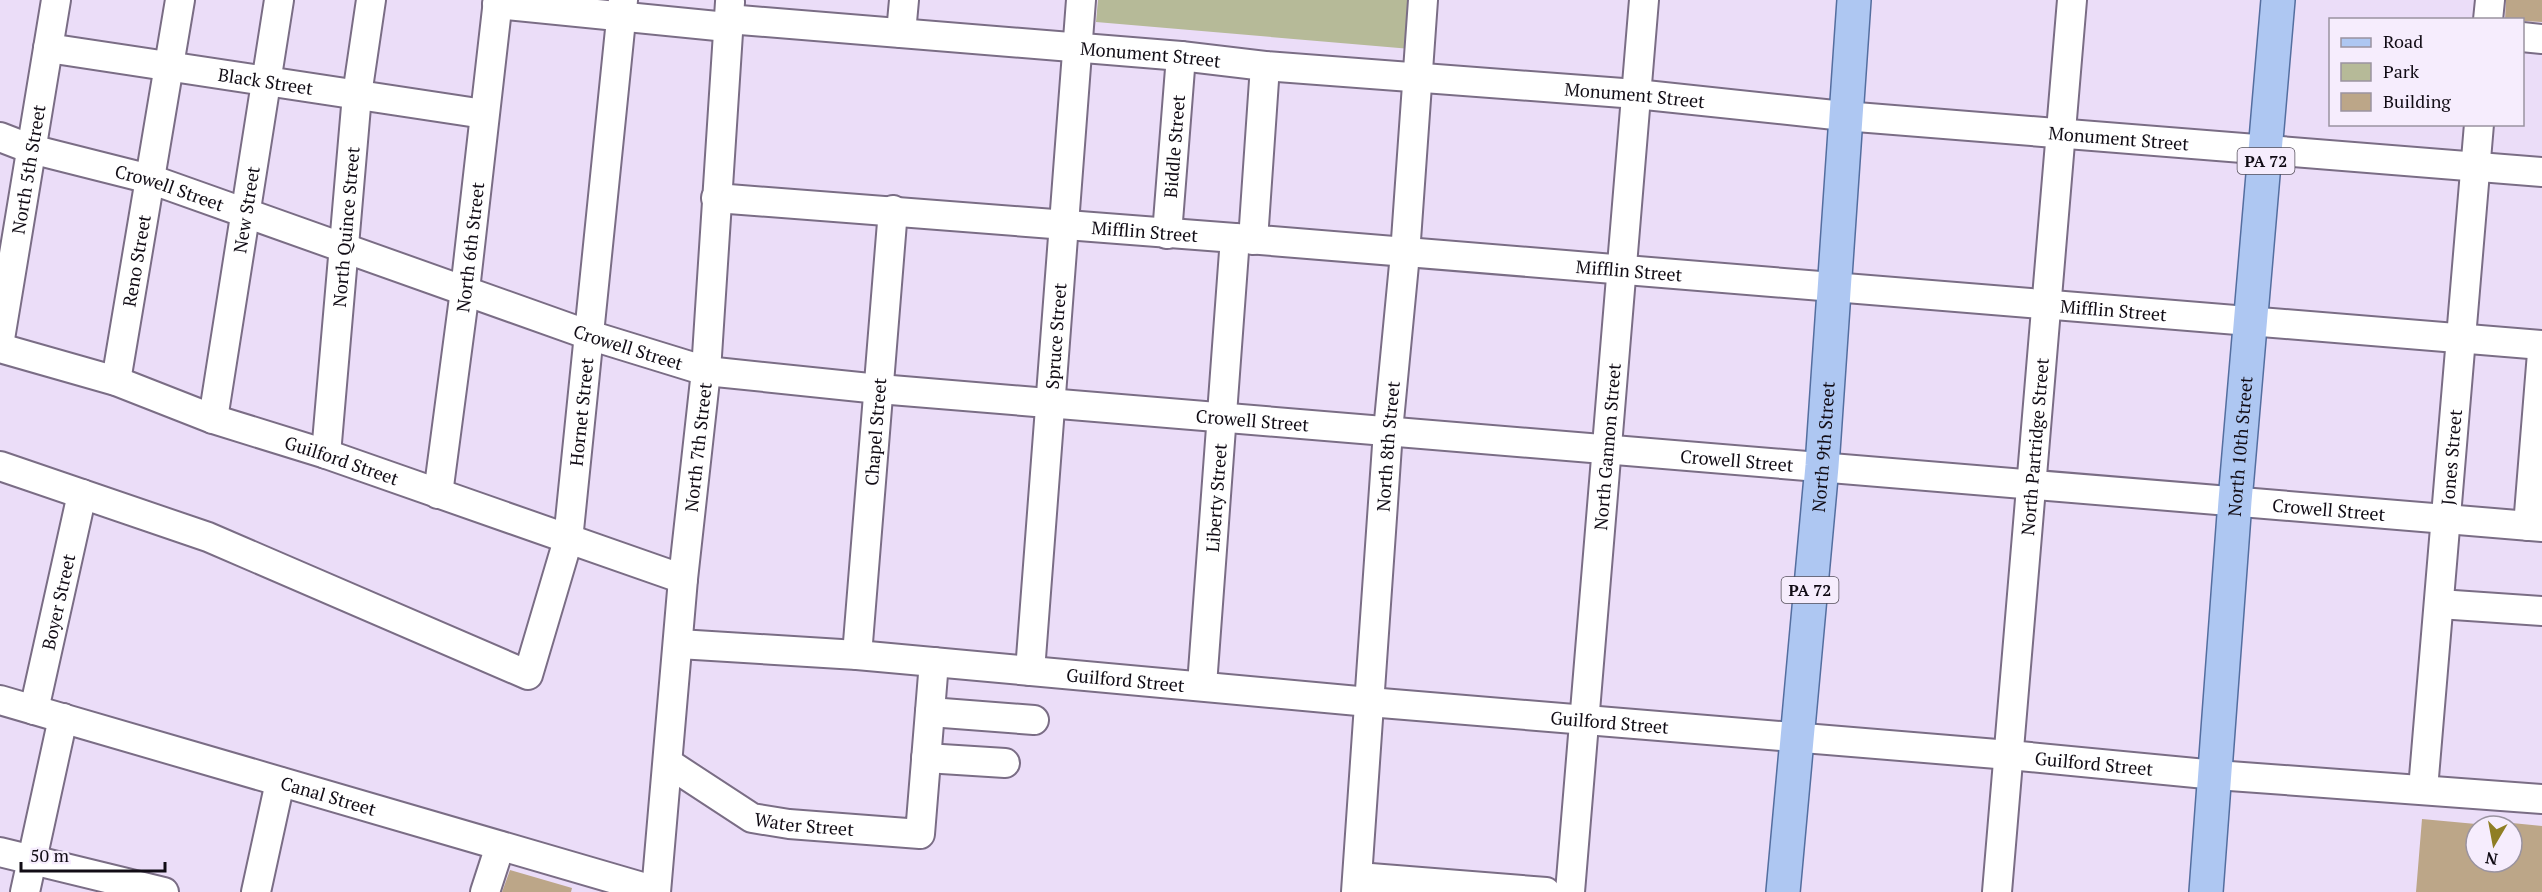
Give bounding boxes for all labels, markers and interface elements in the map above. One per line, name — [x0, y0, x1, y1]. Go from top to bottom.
legend — [2329, 18, 2524, 126]
text: Road — [2383, 29, 2423, 53]
street label: Monument Street — [1079, 36, 1222, 73]
text: Park — [2383, 59, 2420, 83]
street label: Black Street — [216, 62, 315, 100]
street label: Monument Street — [1564, 77, 1707, 113]
text: Building — [2383, 89, 2451, 113]
street label: Biddle Street — [1158, 93, 1190, 199]
street label: North 5th Street — [6, 102, 51, 236]
street label: Monument Street — [2048, 120, 2190, 156]
street label: North Quince Street — [327, 145, 365, 308]
road number: PA 72 — [2238, 148, 2294, 174]
street label: Crowell Street — [112, 159, 228, 216]
street label: New Street — [227, 164, 265, 255]
street label: North 6th Street — [450, 180, 489, 314]
street label: Reno Street — [117, 212, 156, 309]
street label: Mifflin Street — [1091, 215, 1199, 247]
street label: Mifflin Street — [1575, 254, 1684, 287]
street label: Spruce Street — [1039, 282, 1071, 390]
street label: Mifflin Street — [2059, 294, 2168, 326]
street label: Crowell Street — [570, 318, 686, 375]
street label: Hornet Street — [564, 356, 599, 467]
street label: North Partridge Street — [2015, 356, 2054, 536]
street label: North Gannon Street — [1588, 362, 1626, 531]
street label: North 10th Street — [2222, 375, 2258, 517]
street label: Chapel Street — [859, 376, 891, 487]
street label: North 8th Street — [1370, 379, 1405, 512]
street label: North 9th Street — [1806, 380, 1840, 513]
street label: North 7th Street — [679, 381, 717, 513]
street label: Crowell Street — [1195, 403, 1310, 437]
street label: Jones Street — [2435, 408, 2467, 506]
street label: Guilford Street — [282, 430, 402, 491]
street label: Liberty Street — [1200, 442, 1232, 553]
street label: Crowell Street — [1679, 444, 1795, 477]
street label: Crowell Street — [2271, 493, 2387, 526]
street label: Boyer Street — [36, 551, 80, 652]
road number: PA 72 — [1782, 577, 1838, 603]
street label: Guilford Street — [1065, 662, 1186, 697]
street label: Guilford Street — [1550, 705, 1670, 739]
street label: Guilford Street — [2034, 746, 2154, 781]
street label: Canal Street — [278, 770, 379, 821]
street label: Water Street — [753, 807, 855, 841]
north arrow — [2464, 814, 2524, 874]
scale bar — [21, 835, 165, 873]
text: 50 m — [30, 843, 70, 867]
text: N — [2484, 847, 2499, 871]

